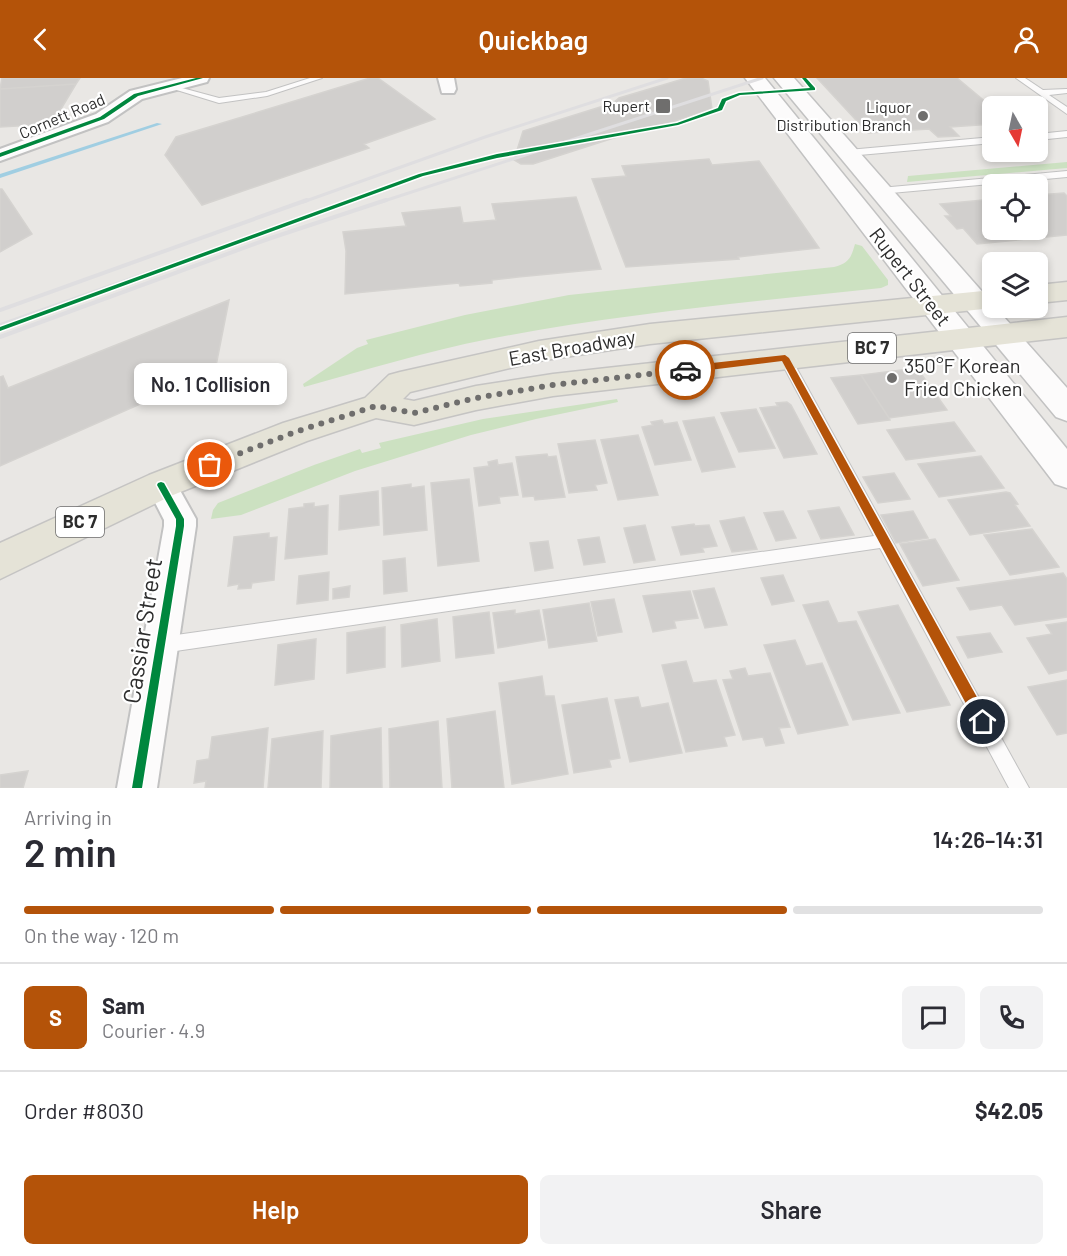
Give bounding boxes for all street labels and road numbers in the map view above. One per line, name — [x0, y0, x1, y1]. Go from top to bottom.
street label: Cornett Road — [16, 89, 108, 142]
street label: Rupert Street — [865, 223, 957, 330]
street label: East Broadway — [506, 324, 637, 370]
road number: BC 7 — [848, 333, 896, 363]
road number: BC 7 — [56, 507, 104, 537]
street label: Cassiar Street — [116, 556, 167, 706]

